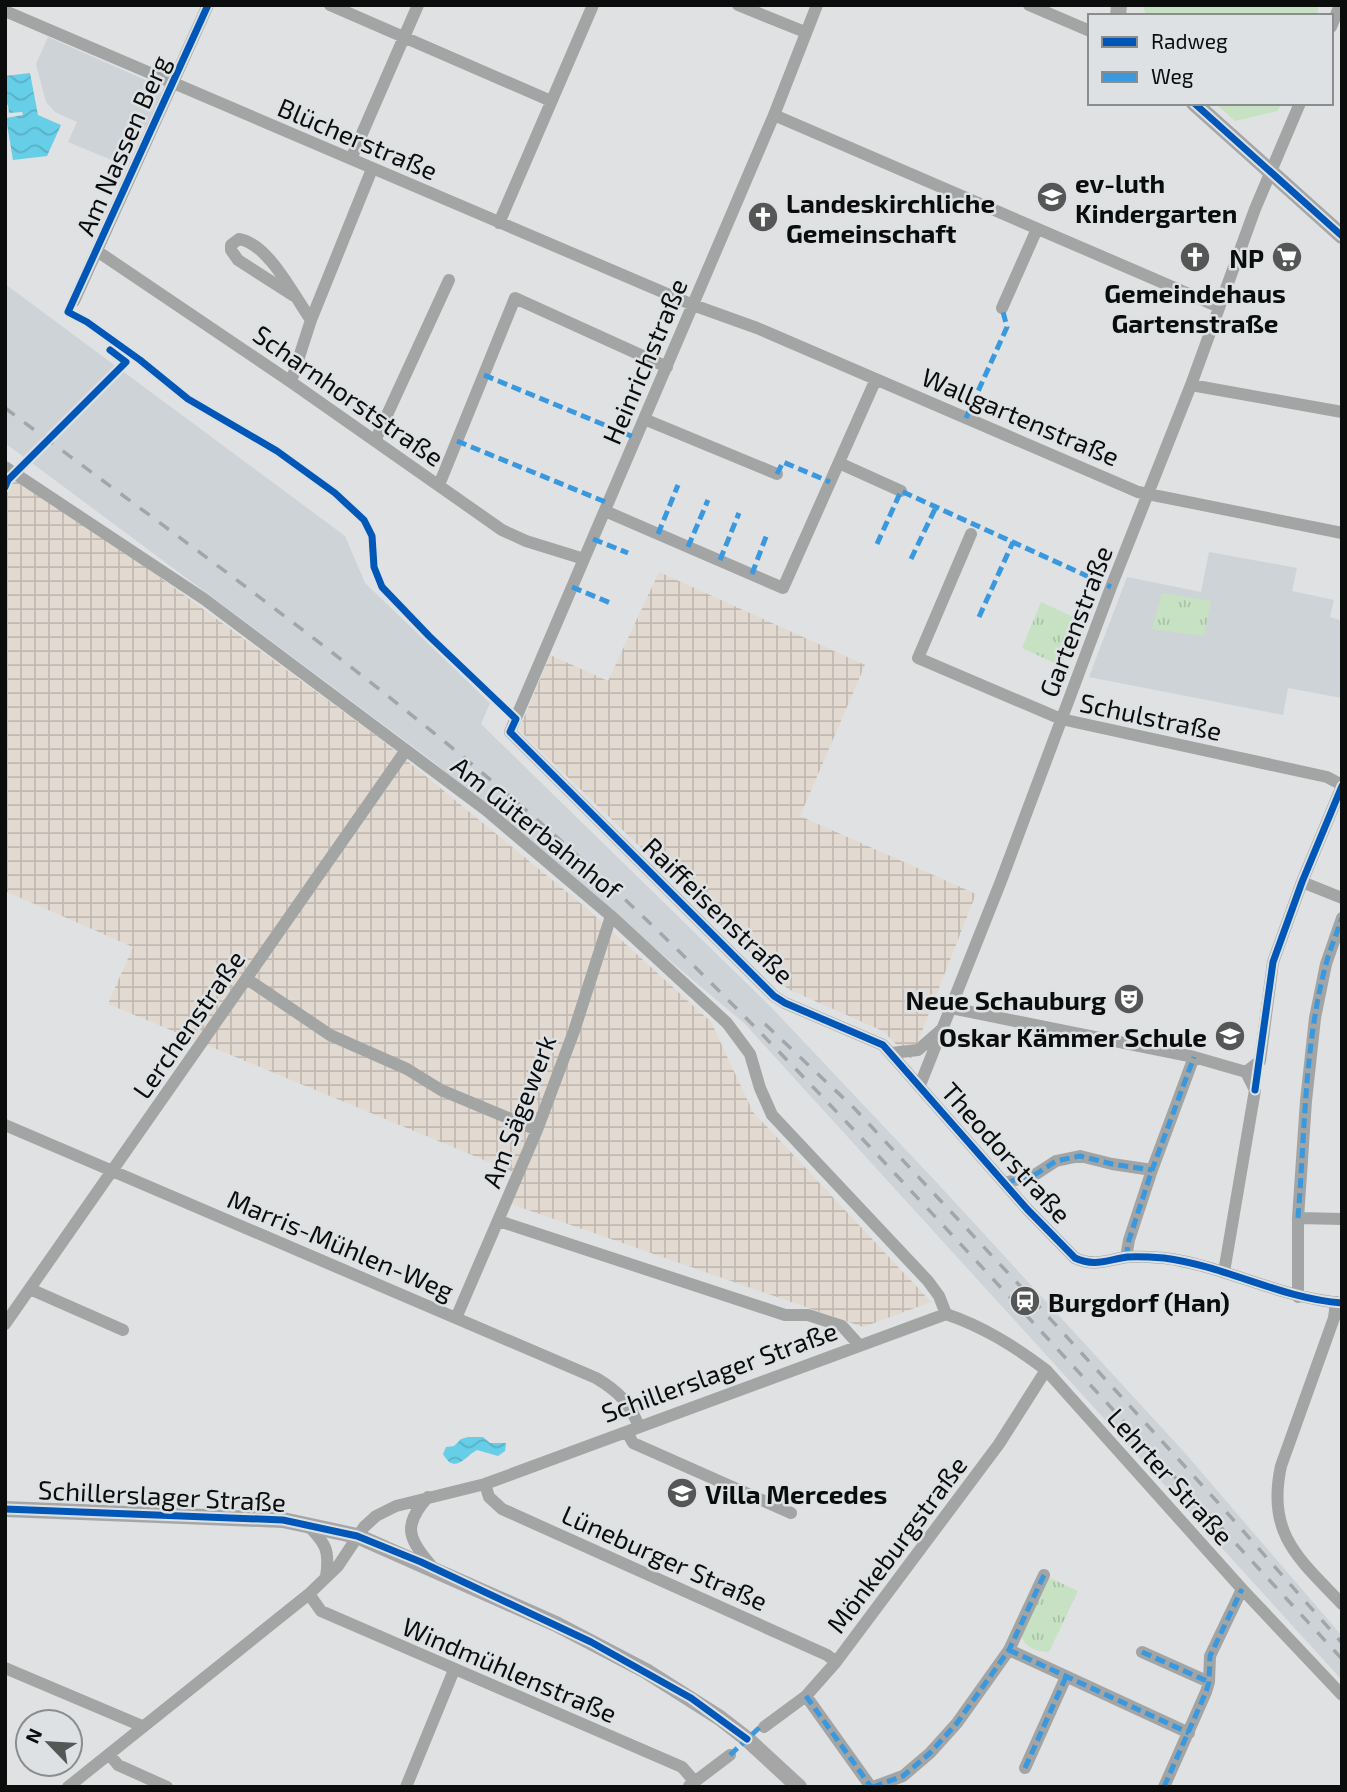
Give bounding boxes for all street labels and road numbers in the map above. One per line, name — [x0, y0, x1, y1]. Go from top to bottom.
street label: Am Nassen Berg — [68, 50, 176, 240]
street label: Blücherstraße — [274, 90, 442, 186]
street label: Heinrichstraße — [595, 274, 693, 448]
street label: Scharnhorststraße — [248, 318, 450, 472]
street label: Wallgartenstraße — [918, 360, 1124, 472]
street label: Gartenstraße — [1032, 541, 1118, 701]
street label: Schulstraße — [1077, 686, 1225, 746]
street label: Am Güterbahnhof — [446, 749, 629, 906]
street label: Raiffeisenstraße — [637, 830, 801, 990]
street label: Lerchenstraße — [126, 944, 250, 1104]
street label: Am Sägewerk — [475, 1030, 561, 1192]
street label: Theodorstraße — [936, 1075, 1078, 1229]
street label: Marris-Mühlen-Weg — [223, 1182, 459, 1306]
street label: Schillerslager Straße — [597, 1314, 841, 1428]
street label: Lehrter Straße — [1102, 1401, 1240, 1551]
street label: Mönkeburgstraße — [819, 1450, 973, 1638]
street label: Schillerslager Straße — [37, 1473, 287, 1517]
street label: Lüneburger Straße — [557, 1498, 773, 1616]
street label: Windmühlenstraße — [398, 1610, 622, 1728]

